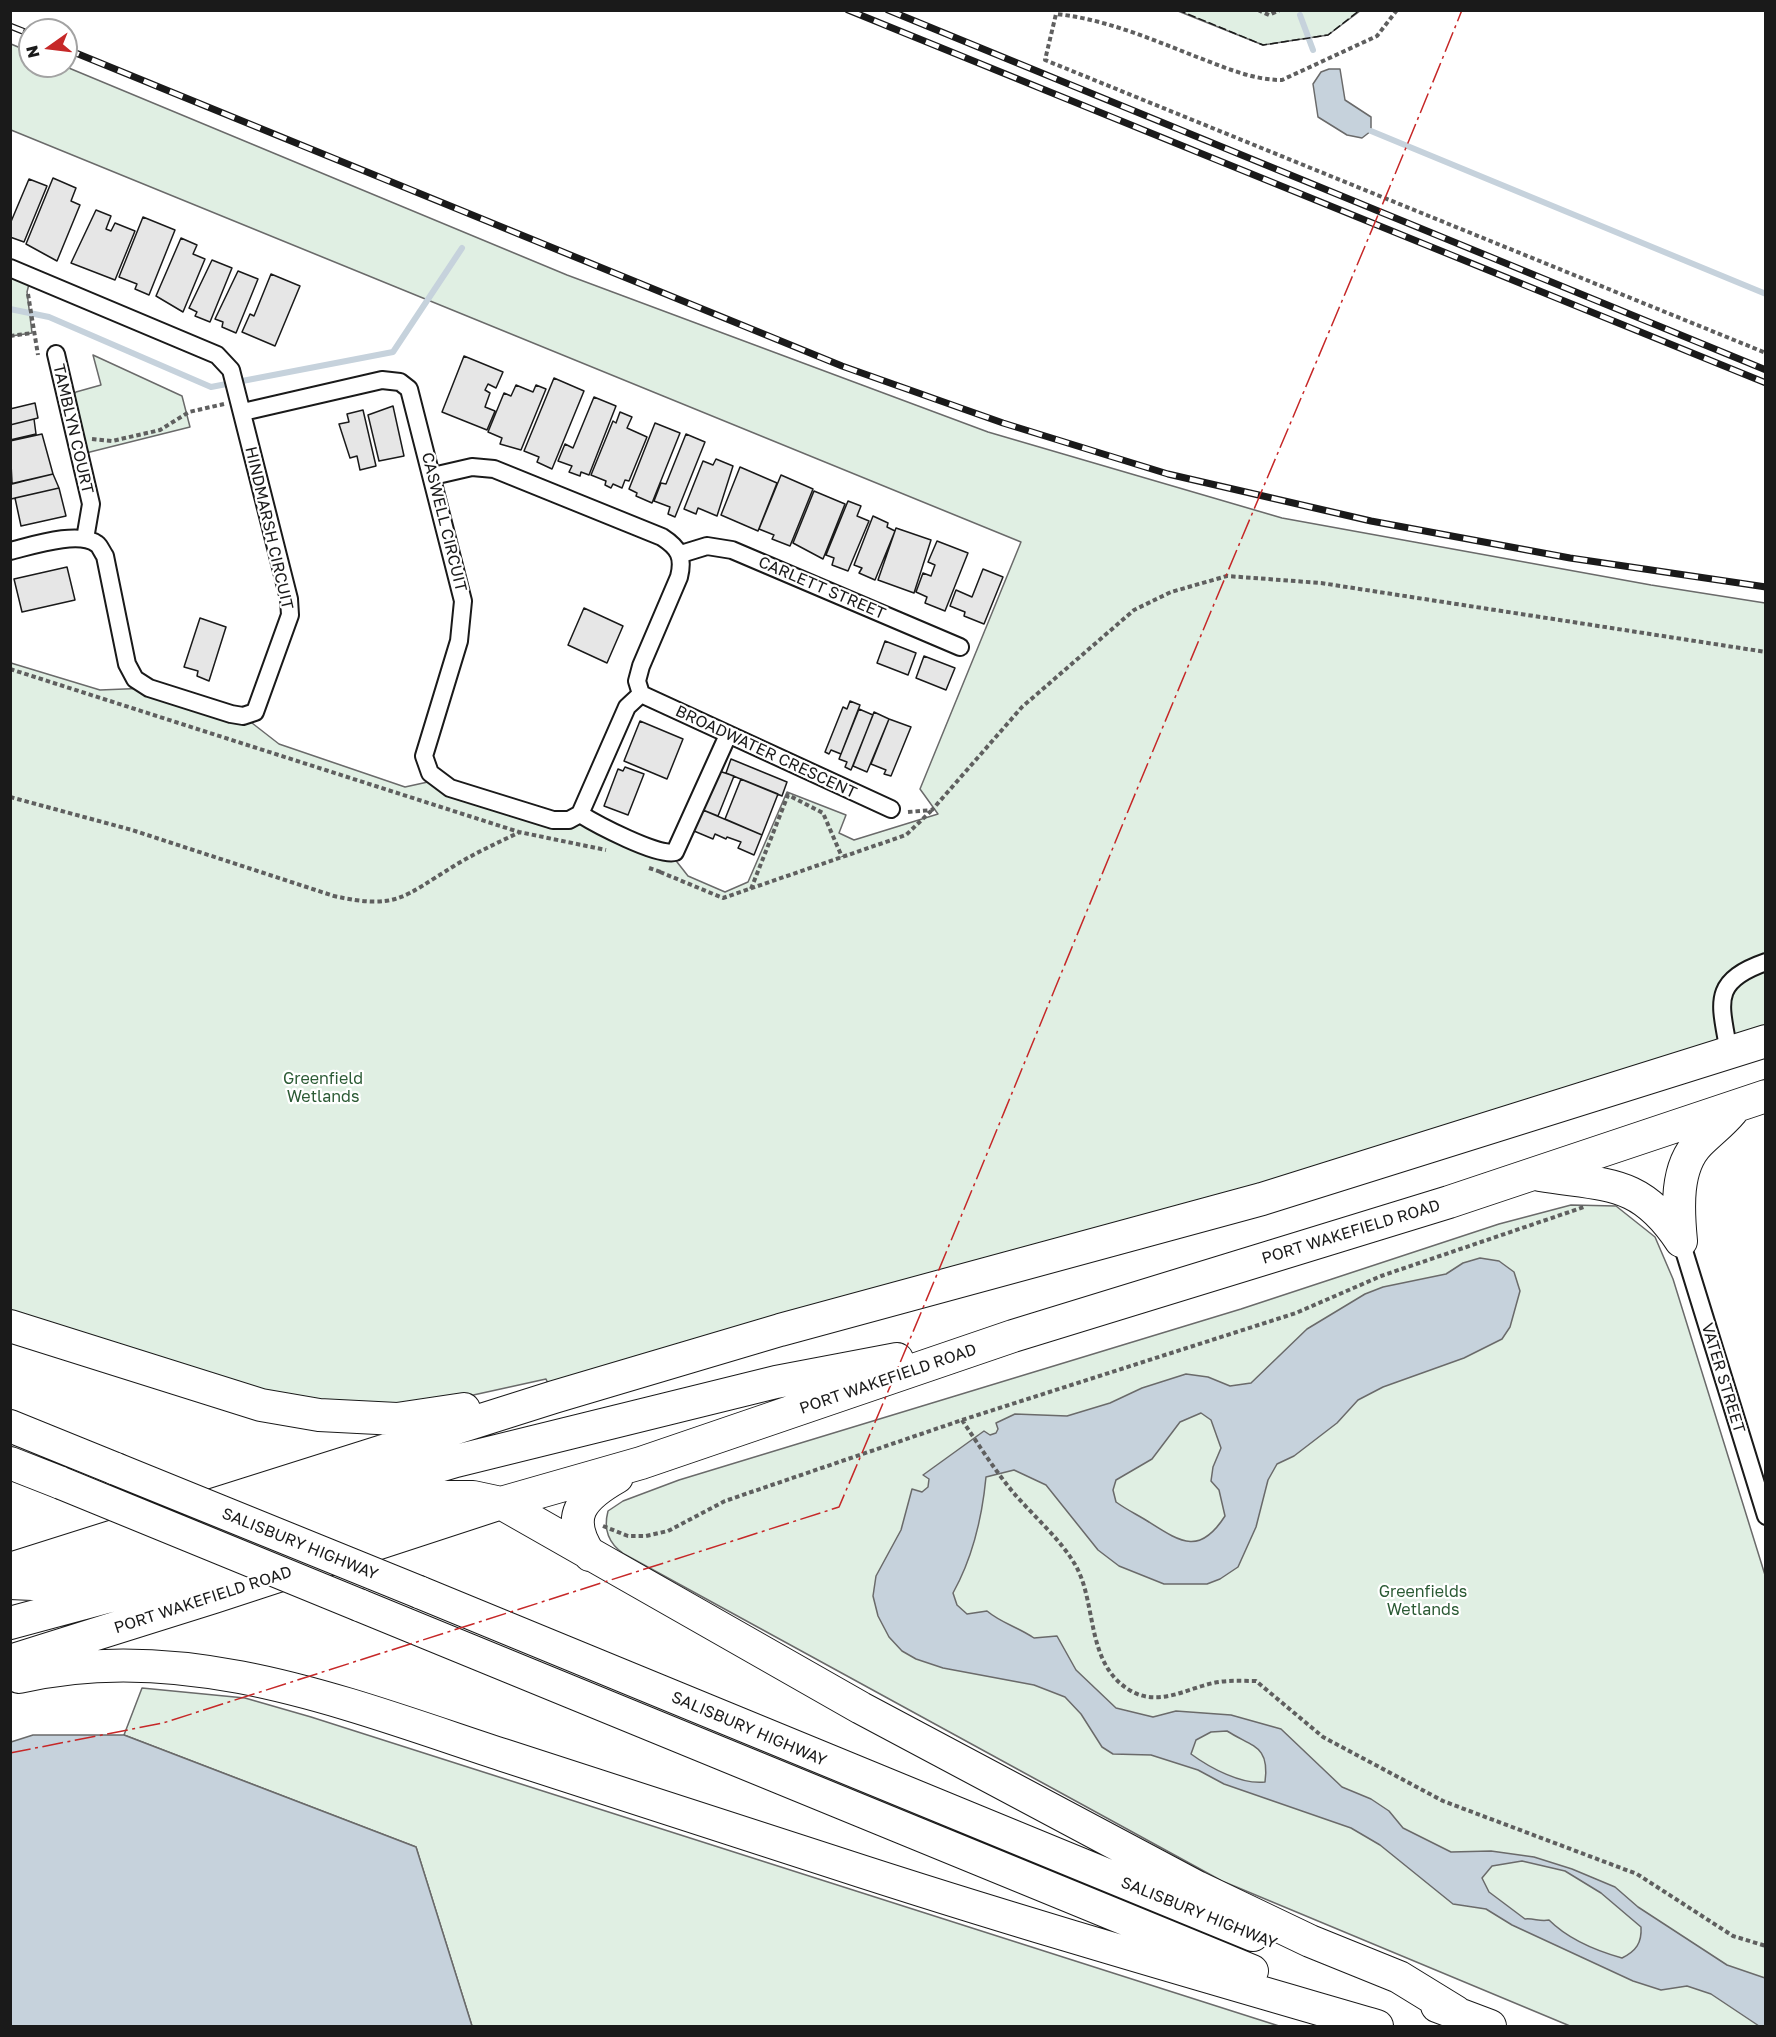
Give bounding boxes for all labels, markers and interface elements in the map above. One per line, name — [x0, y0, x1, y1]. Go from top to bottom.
north arrow — [18, 18, 78, 78]
text: N — [21, 44, 44, 60]
street label: TAMBLYN COURT — [49, 362, 97, 496]
street label: HINDMARSH CIRCUIT — [241, 445, 297, 611]
street label: CASWELL CIRCUIT — [417, 450, 471, 594]
street label: CARLETT STREET — [756, 553, 888, 623]
street label: BROADWATER CRESCENT — [672, 702, 860, 802]
park label: Greenfield Wetlands — [283, 1069, 363, 1107]
street label: PORT WAKEFIELD ROAD — [1259, 1196, 1443, 1268]
street label: VATER STREET — [1697, 1321, 1749, 1435]
street label: PORT WAKEFIELD ROAD — [797, 1340, 979, 1418]
street label: SALISBURY HIGHWAY — [219, 1504, 381, 1584]
street label: PORT WAKEFIELD ROAD — [112, 1562, 294, 1638]
park label: Greenfields Wetlands — [1379, 1582, 1467, 1620]
street label: SALISBURY HIGHWAY — [669, 1688, 829, 1770]
street label: SALISBURY HIGHWAY — [1118, 1873, 1280, 1953]

